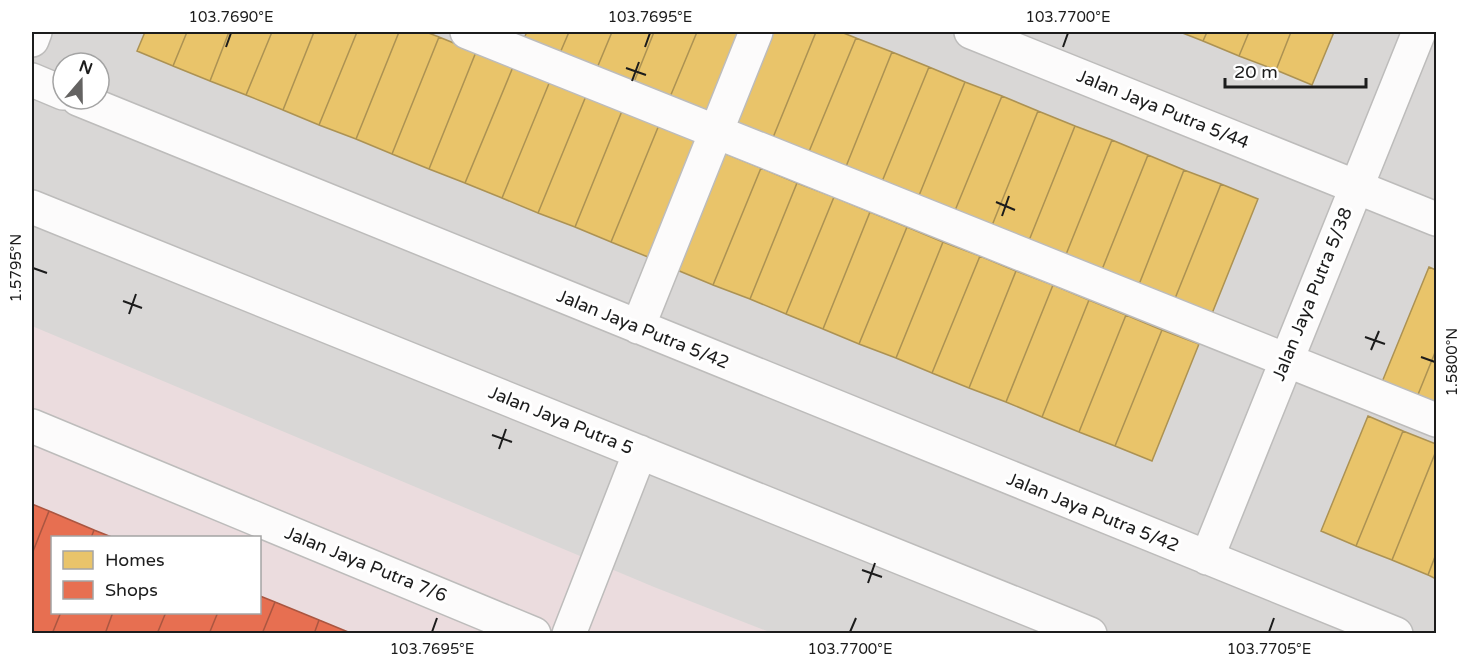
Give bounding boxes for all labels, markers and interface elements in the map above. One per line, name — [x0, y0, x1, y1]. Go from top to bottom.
text: 103.7690°E — [189, 8, 273, 26]
text: 103.7695°E — [608, 8, 692, 26]
text: 103.7700°E — [1026, 8, 1110, 26]
north arrow — [51, 51, 111, 111]
scale bar — [1225, 51, 1366, 89]
text: N — [76, 56, 95, 79]
text: 20 m — [1234, 61, 1278, 83]
street label: Jalan Jaya Putra 5/44 — [1074, 64, 1252, 154]
street label: Jalan Jaya Putra 5/38 — [1267, 204, 1357, 384]
text: 1.5795°N — [7, 234, 25, 302]
street label: Jalan Jaya Putra 5/42 — [554, 284, 732, 374]
text: 1.5800°N — [1443, 328, 1461, 396]
street label: Jalan Jaya Putra 5 — [485, 381, 637, 459]
street label: Jalan Jaya Putra 5/42 — [1004, 467, 1182, 557]
street label: Jalan Jaya Putra 7/6 — [282, 521, 450, 607]
legend — [51, 536, 261, 614]
text: Homes — [105, 549, 165, 571]
text: Shops — [105, 579, 158, 601]
text: 103.7695°E — [390, 640, 474, 658]
text: 103.7700°E — [808, 640, 892, 658]
text: 103.7705°E — [1227, 640, 1311, 658]

